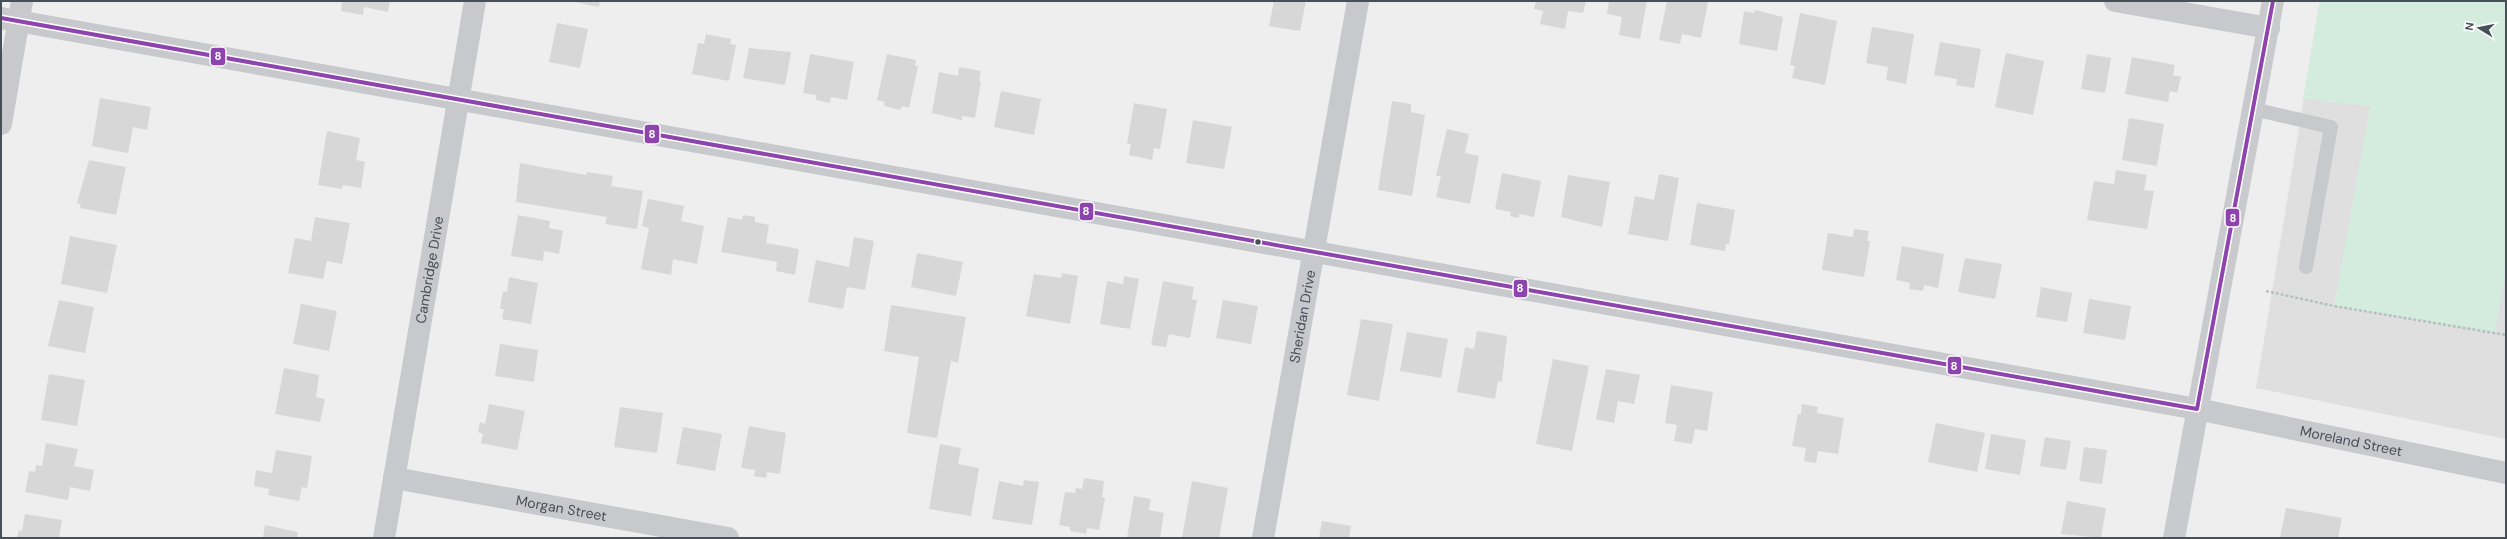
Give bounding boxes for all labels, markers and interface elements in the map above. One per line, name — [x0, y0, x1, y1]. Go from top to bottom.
north arrow — [2459, 8, 2499, 48]
text: N — [2462, 21, 2477, 31]
line badge: 8 — [210, 47, 226, 66]
text: 8 — [215, 49, 222, 63]
line badge: 8 — [644, 124, 660, 144]
text: 8 — [649, 127, 656, 141]
line badge: 8 — [1079, 202, 1094, 221]
text: 8 — [1083, 204, 1090, 218]
line badge: 8 — [2225, 208, 2240, 227]
text: 8 — [2230, 211, 2237, 225]
street label: Cambridge Drive — [411, 215, 447, 325]
unlabelled marker — [1253, 237, 1263, 247]
street label: Sheridan Drive — [1285, 269, 1319, 364]
line badge: 8 — [1513, 279, 1528, 298]
text: 8 — [1517, 281, 1524, 295]
line badge: 8 — [1947, 356, 1962, 375]
text: 8 — [1951, 359, 1958, 373]
street label: Moreland Street — [2298, 422, 2404, 460]
street label: Morgan Street — [514, 491, 608, 525]

